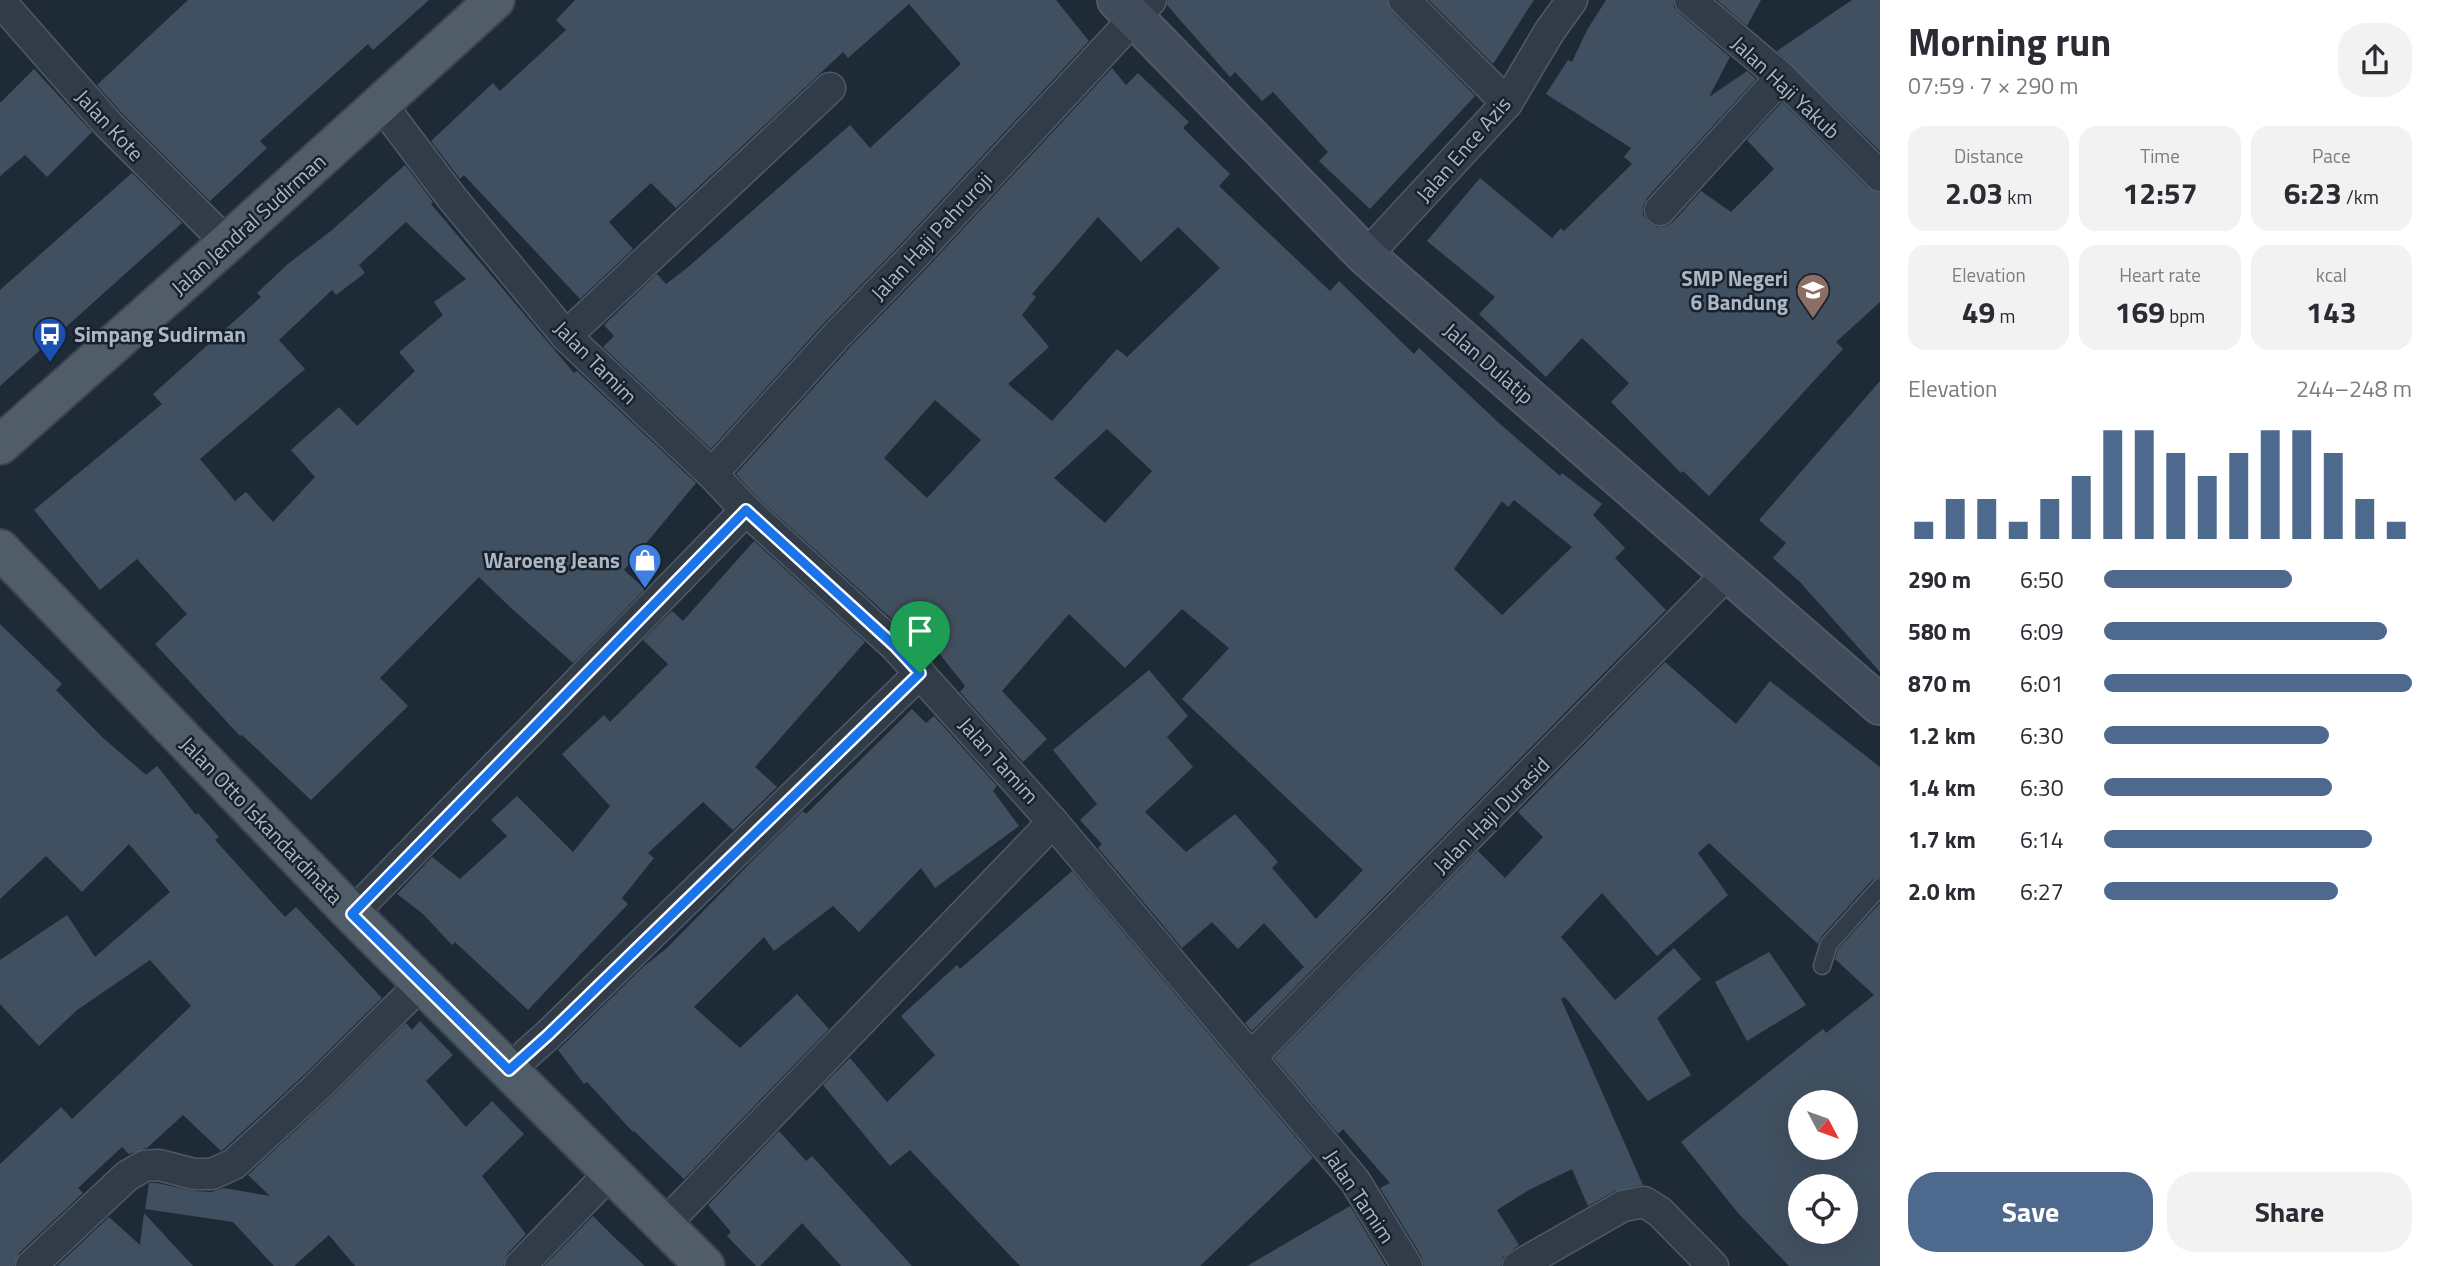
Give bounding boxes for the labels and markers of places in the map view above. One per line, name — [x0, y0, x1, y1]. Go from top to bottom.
place label: SMP Negeri 6 Bandung — [1681, 262, 1788, 318]
school or university icon: SMP Negeri 6 Bandung — [1794, 271, 1832, 320]
bus stop icon: Simpang Sudirman — [31, 315, 69, 364]
place label: Simpang Sudirman — [74, 318, 246, 350]
shop icon: Waroeng Jeans — [626, 541, 664, 590]
place label: Waroeng Jeans — [484, 544, 620, 576]
pin — [890, 601, 950, 673]

